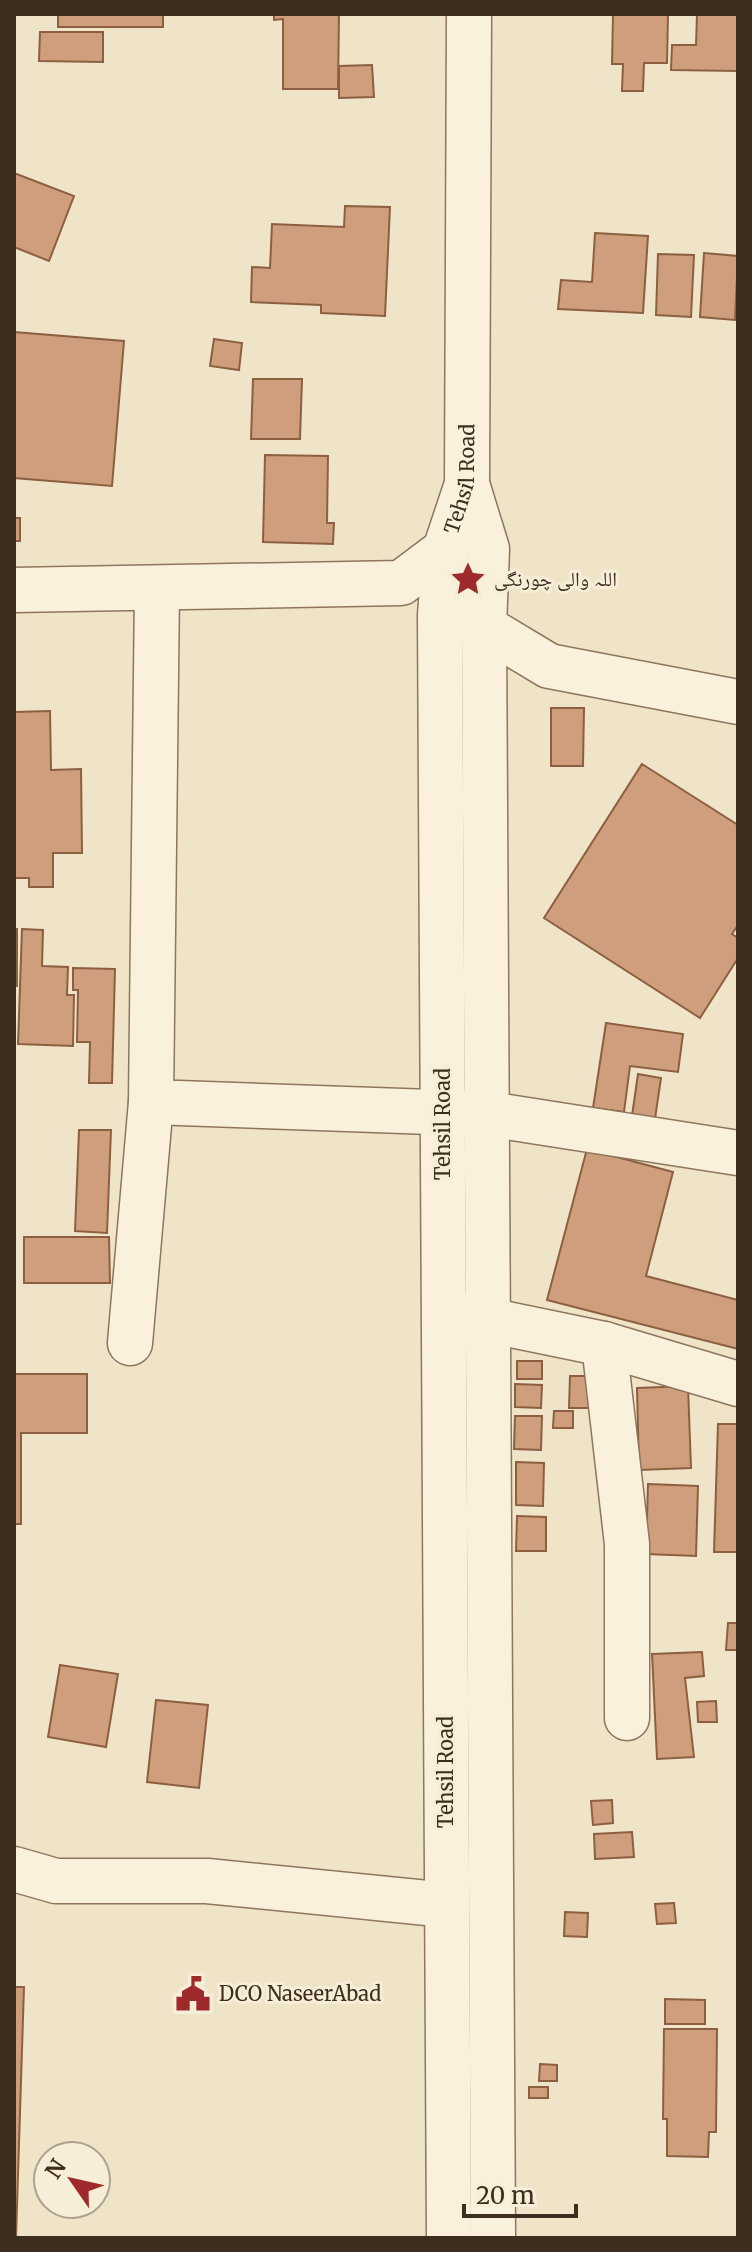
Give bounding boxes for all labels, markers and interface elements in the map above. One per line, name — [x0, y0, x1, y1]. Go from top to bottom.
street label: Tehsil Road — [438, 424, 479, 537]
place icon: اللہ والی چورنگی — [449, 560, 487, 598]
place label: اللہ والی چورنگی — [494, 566, 617, 591]
street label: Tehsil Road — [430, 1068, 455, 1180]
street label: Tehsil Road — [433, 1716, 458, 1828]
public building icon: DCO NaseerAbad — [174, 1975, 212, 2013]
place label: DCO NaseerAbad — [219, 1981, 381, 2006]
north arrow — [32, 2140, 112, 2220]
text: N — [39, 2153, 72, 2184]
scale bar — [464, 2168, 576, 2218]
text: 20 m — [476, 2180, 535, 2211]

